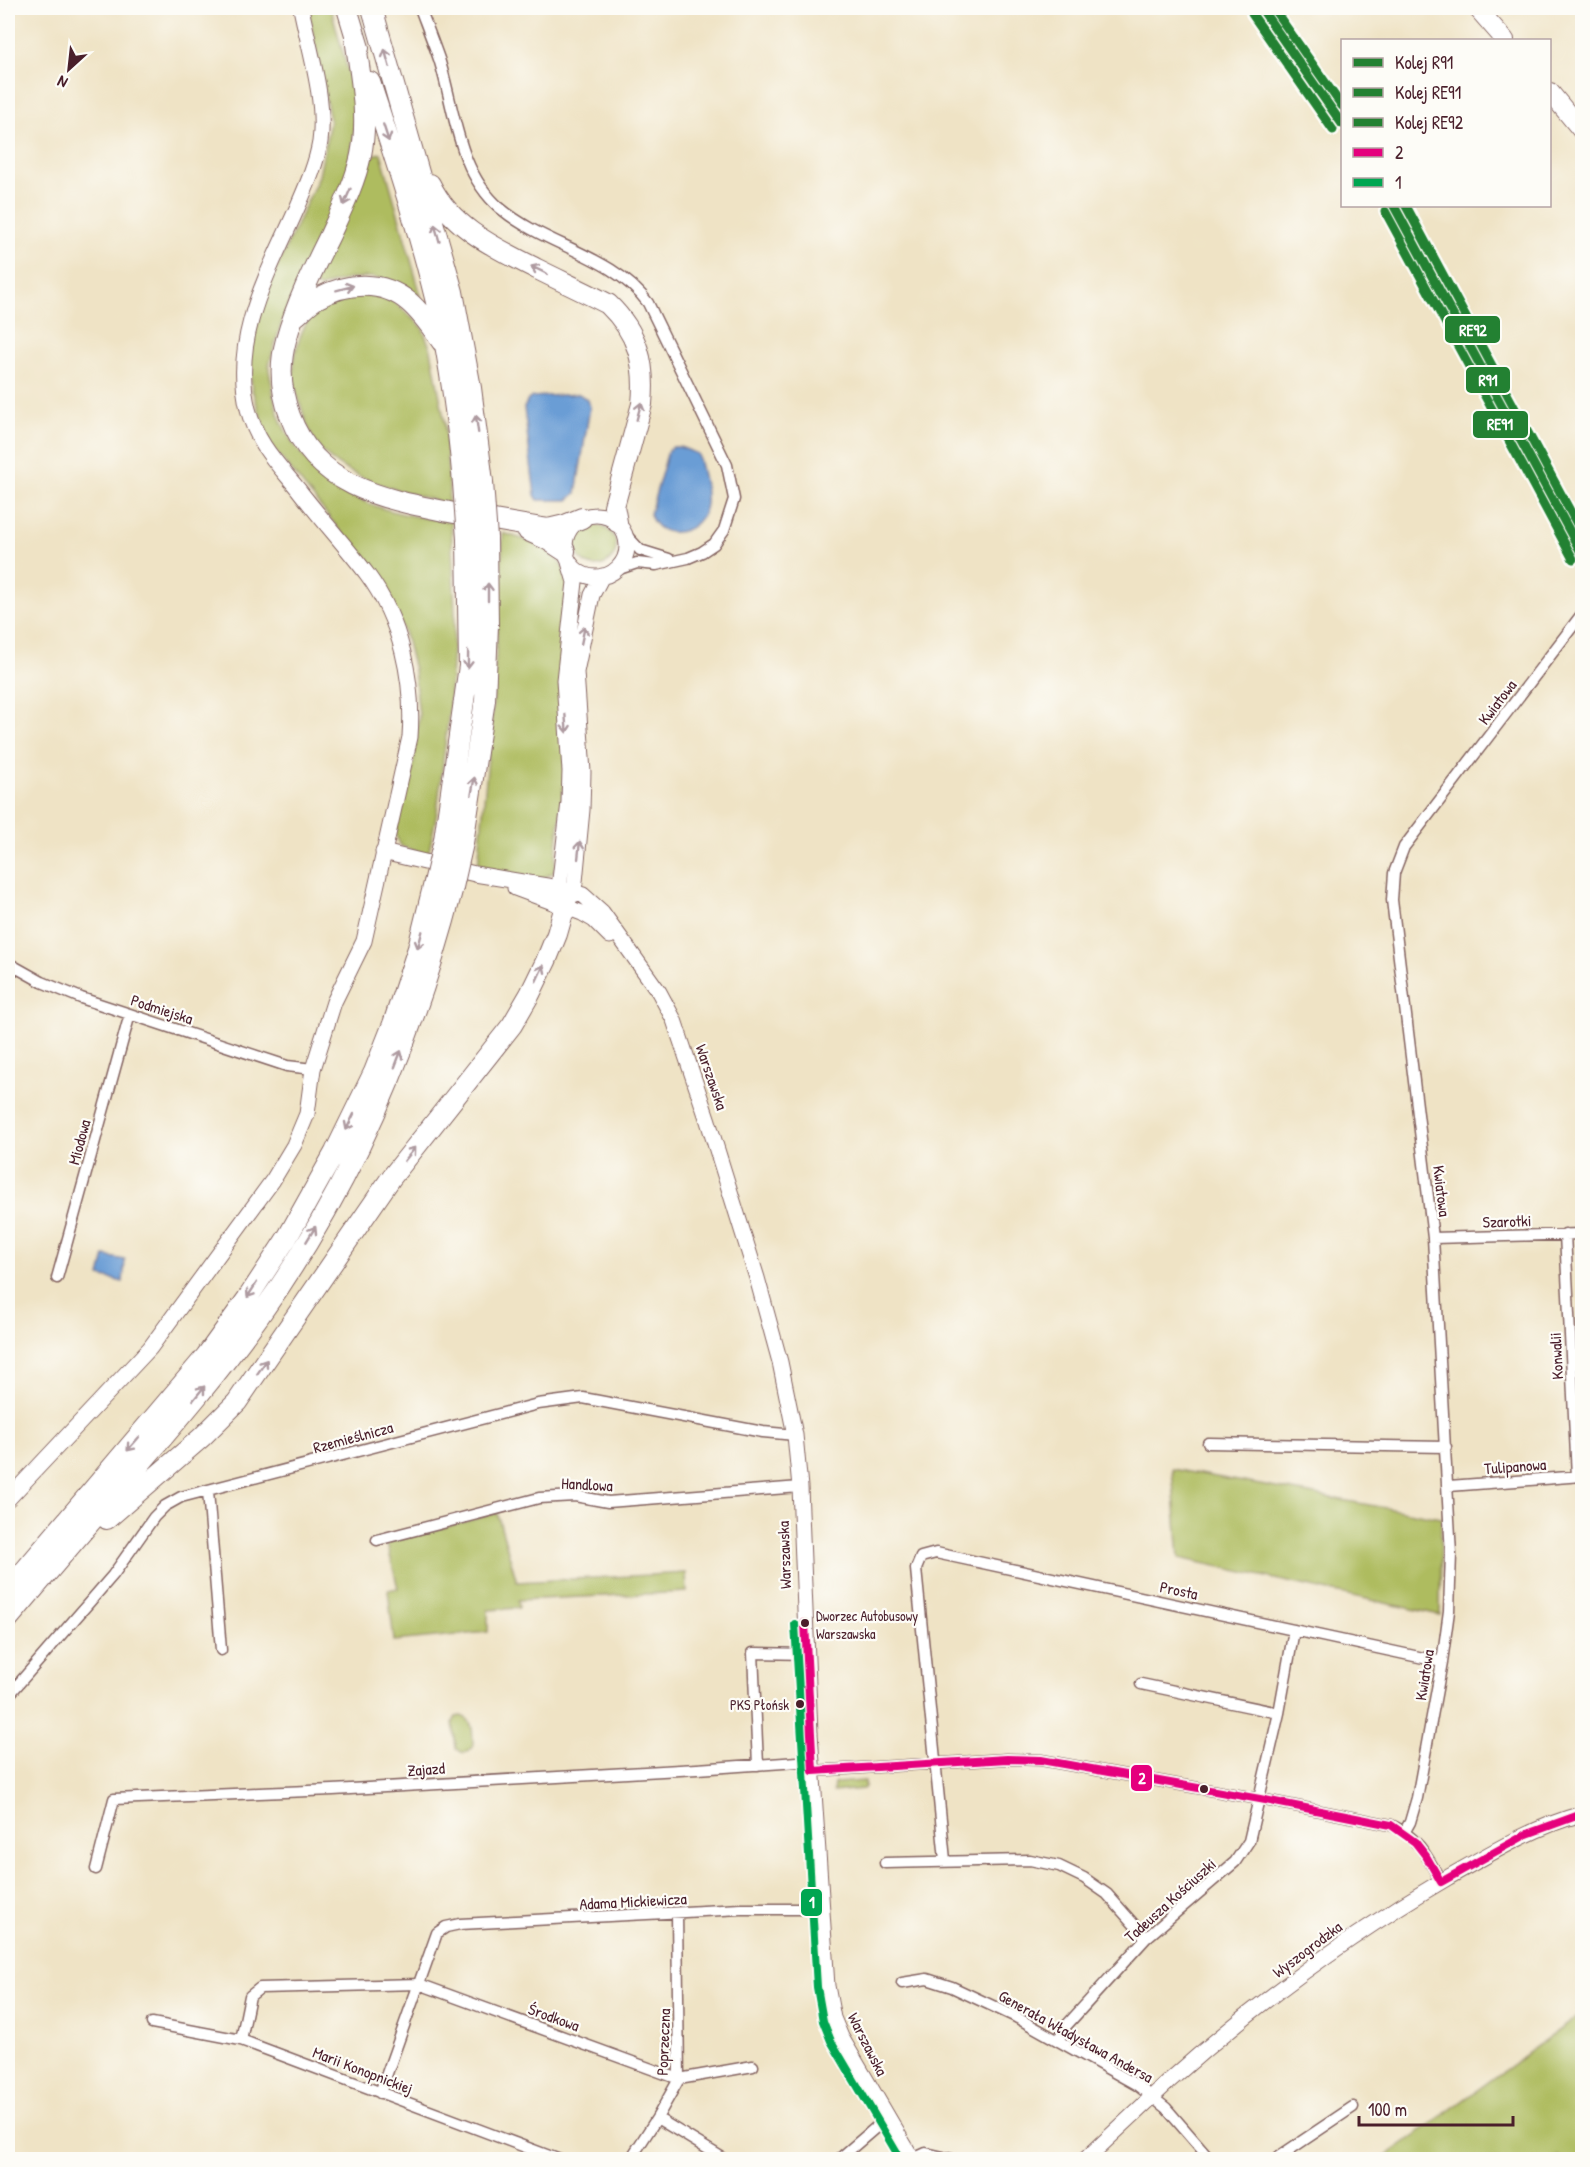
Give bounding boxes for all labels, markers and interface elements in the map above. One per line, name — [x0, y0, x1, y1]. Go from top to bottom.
north arrow — [39, 39, 99, 99]
legend — [1341, 39, 1551, 207]
one-way arrow — [381, 49, 392, 68]
text: Kolej R91 — [1395, 50, 1453, 75]
text: N — [53, 70, 71, 94]
text: Kolej RE91 — [1395, 80, 1461, 105]
text: Kolej RE92 — [1395, 110, 1464, 135]
one-way arrow — [382, 123, 393, 142]
text: 2 — [1395, 140, 1404, 165]
text: 1 — [1395, 170, 1402, 195]
one-way arrow — [341, 188, 352, 206]
one-way arrow — [431, 224, 442, 243]
one-way arrow — [531, 264, 549, 275]
one-way arrow — [335, 282, 354, 293]
line badge: RE92 — [1444, 315, 1501, 344]
text: RE92 — [1459, 319, 1487, 341]
line badge: R91 — [1465, 366, 1511, 394]
text: R91 — [1479, 369, 1498, 391]
one-way arrow — [634, 402, 646, 421]
line badge: RE91 — [1472, 410, 1529, 439]
text: RE91 — [1487, 413, 1513, 435]
one-way arrow — [471, 414, 482, 434]
one-way arrow — [482, 582, 494, 602]
one-way arrow — [577, 626, 589, 645]
one-way arrow — [463, 650, 474, 670]
street label: Kwiatowa — [1473, 675, 1521, 729]
one-way arrow — [561, 714, 572, 734]
one-way arrow — [467, 776, 478, 796]
one-way arrow — [573, 841, 584, 860]
one-way arrow — [413, 930, 425, 949]
one-way arrow — [535, 965, 546, 983]
street label: Podmiejska — [128, 989, 196, 1029]
street label: Warszawska — [691, 1041, 733, 1113]
one-way arrow — [393, 1051, 404, 1069]
one-way arrow — [343, 1112, 355, 1130]
street label: Miodowa — [62, 1117, 96, 1167]
one-way arrow — [403, 1147, 417, 1162]
street label: Kwiatowa — [1428, 1164, 1456, 1218]
street label: Szarotki — [1482, 1209, 1532, 1233]
one-way arrow — [306, 1226, 318, 1243]
one-way arrow — [246, 1282, 259, 1299]
street label: Konwalii — [1544, 1332, 1568, 1380]
one-way arrow — [256, 1359, 268, 1376]
one-way arrow — [193, 1385, 206, 1401]
street label: Rzemieślnicza — [311, 1416, 395, 1458]
one-way arrow — [126, 1436, 140, 1451]
street label: Tulipanowa — [1483, 1453, 1547, 1479]
street label: Handlowa — [561, 1472, 613, 1496]
street label: Warszawska — [772, 1521, 796, 1589]
street label: Prosta — [1158, 1575, 1200, 1605]
place label: Dworzec Autobusowy Warszawska — [816, 1606, 918, 1643]
marker: Dworzec Autobusowy Warszawska — [799, 1617, 811, 1629]
street label: Kwiatowa — [1409, 1648, 1439, 1702]
place label: PKS Płońsk — [730, 1695, 789, 1714]
marker: PKS Płońsk — [794, 1698, 806, 1710]
street label: Zajazd — [407, 1757, 445, 1781]
line badge: 2 — [1130, 1764, 1153, 1792]
text: 2 — [1138, 1767, 1146, 1789]
unlabelled marker — [1198, 1783, 1210, 1795]
street label: Tadeusza Kościuszki — [1119, 1853, 1221, 1947]
street label: Adama Mickiewicza — [579, 1887, 687, 1915]
line badge: 1 — [800, 1888, 823, 1917]
text: 1 — [809, 1891, 815, 1913]
street label: Wyszogrodzka — [1268, 1916, 1346, 1982]
street label: Generała Władysława Andersa — [995, 1984, 1157, 2088]
street label: Środkowa — [525, 1998, 583, 2036]
street label: Poprzeczna — [651, 2008, 675, 2076]
street label: Warszawska — [843, 2009, 893, 2079]
street label: Marii Konopnickiej — [310, 2041, 416, 2099]
scale bar — [1359, 2089, 1514, 2127]
text: 100 m — [1368, 2097, 1407, 2122]

